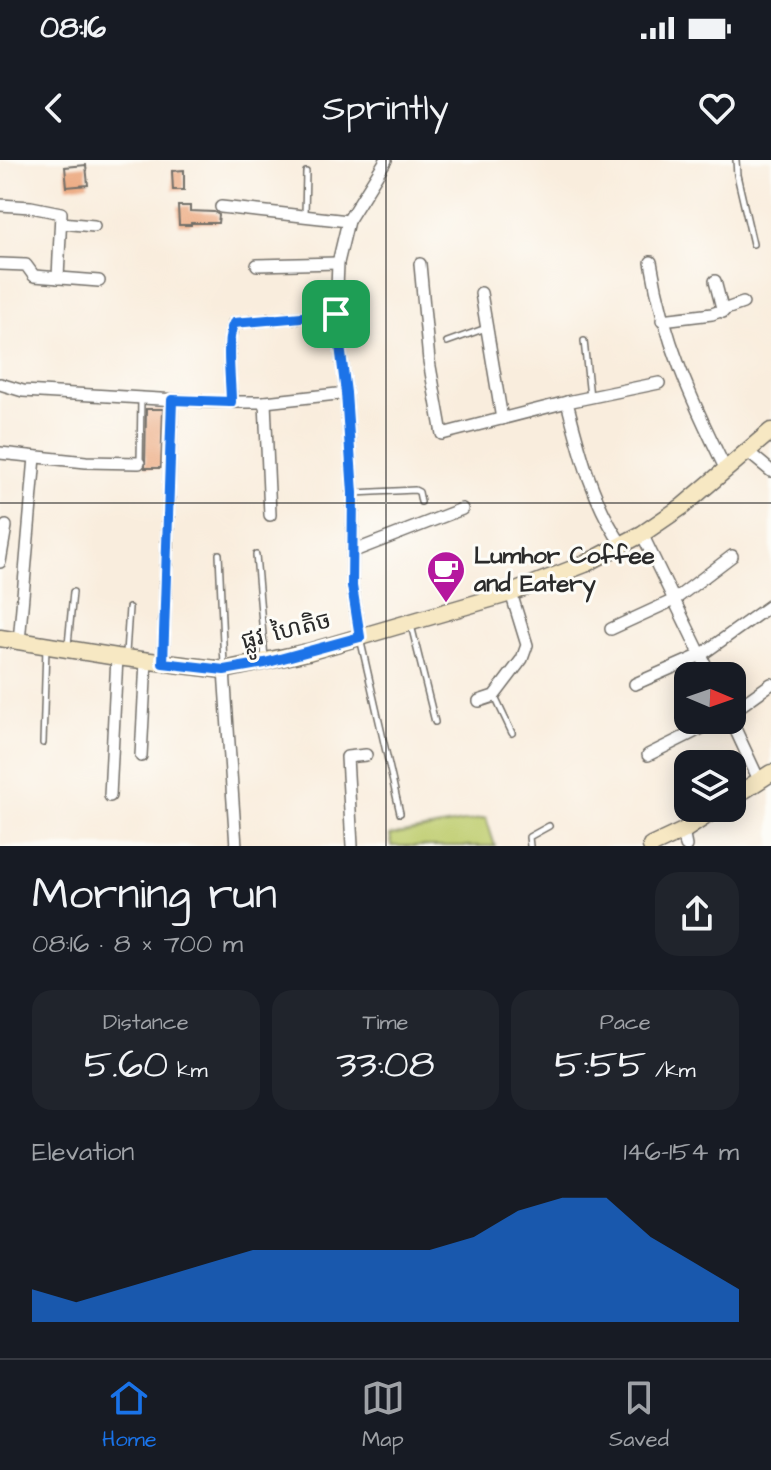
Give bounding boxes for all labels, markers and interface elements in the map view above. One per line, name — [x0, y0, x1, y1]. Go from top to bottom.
text: 08:16 — [40, 7, 106, 49]
text: Sprintly — [322, 83, 449, 134]
icon: back — [32, 86, 76, 130]
icon: heart — [695, 86, 739, 130]
pin — [302, 280, 370, 348]
icon: arrive — [314, 292, 358, 336]
place label: Lumhor Coffee and Eatery — [473, 539, 655, 603]
cafe icon: Lumhor Coffee and Eatery — [425, 549, 467, 604]
street label: ផ្លូវ ហៃតិច — [237, 603, 336, 663]
north arrow — [674, 662, 746, 734]
map controls — [674, 662, 746, 822]
button: layers — [674, 750, 746, 822]
text: Morning run — [32, 865, 277, 926]
button: share — [655, 872, 739, 956]
text: 08:16 · 8 × 700 m — [32, 926, 243, 962]
text: Distance — [103, 1007, 189, 1038]
text: Time — [362, 1007, 409, 1038]
text: Pace — [600, 1007, 651, 1038]
text: 5.60 — [84, 1038, 168, 1093]
text: 33:08 — [336, 1038, 435, 1093]
text: 5:55 — [555, 1038, 646, 1093]
text: km — [168, 1055, 208, 1086]
text: /km — [646, 1055, 696, 1086]
text: Elevation — [32, 1134, 134, 1170]
text: 146–154 m — [624, 1134, 739, 1170]
tab: Home — [102, 1376, 157, 1455]
tab: Map — [361, 1376, 405, 1455]
tab: Saved — [609, 1376, 669, 1455]

